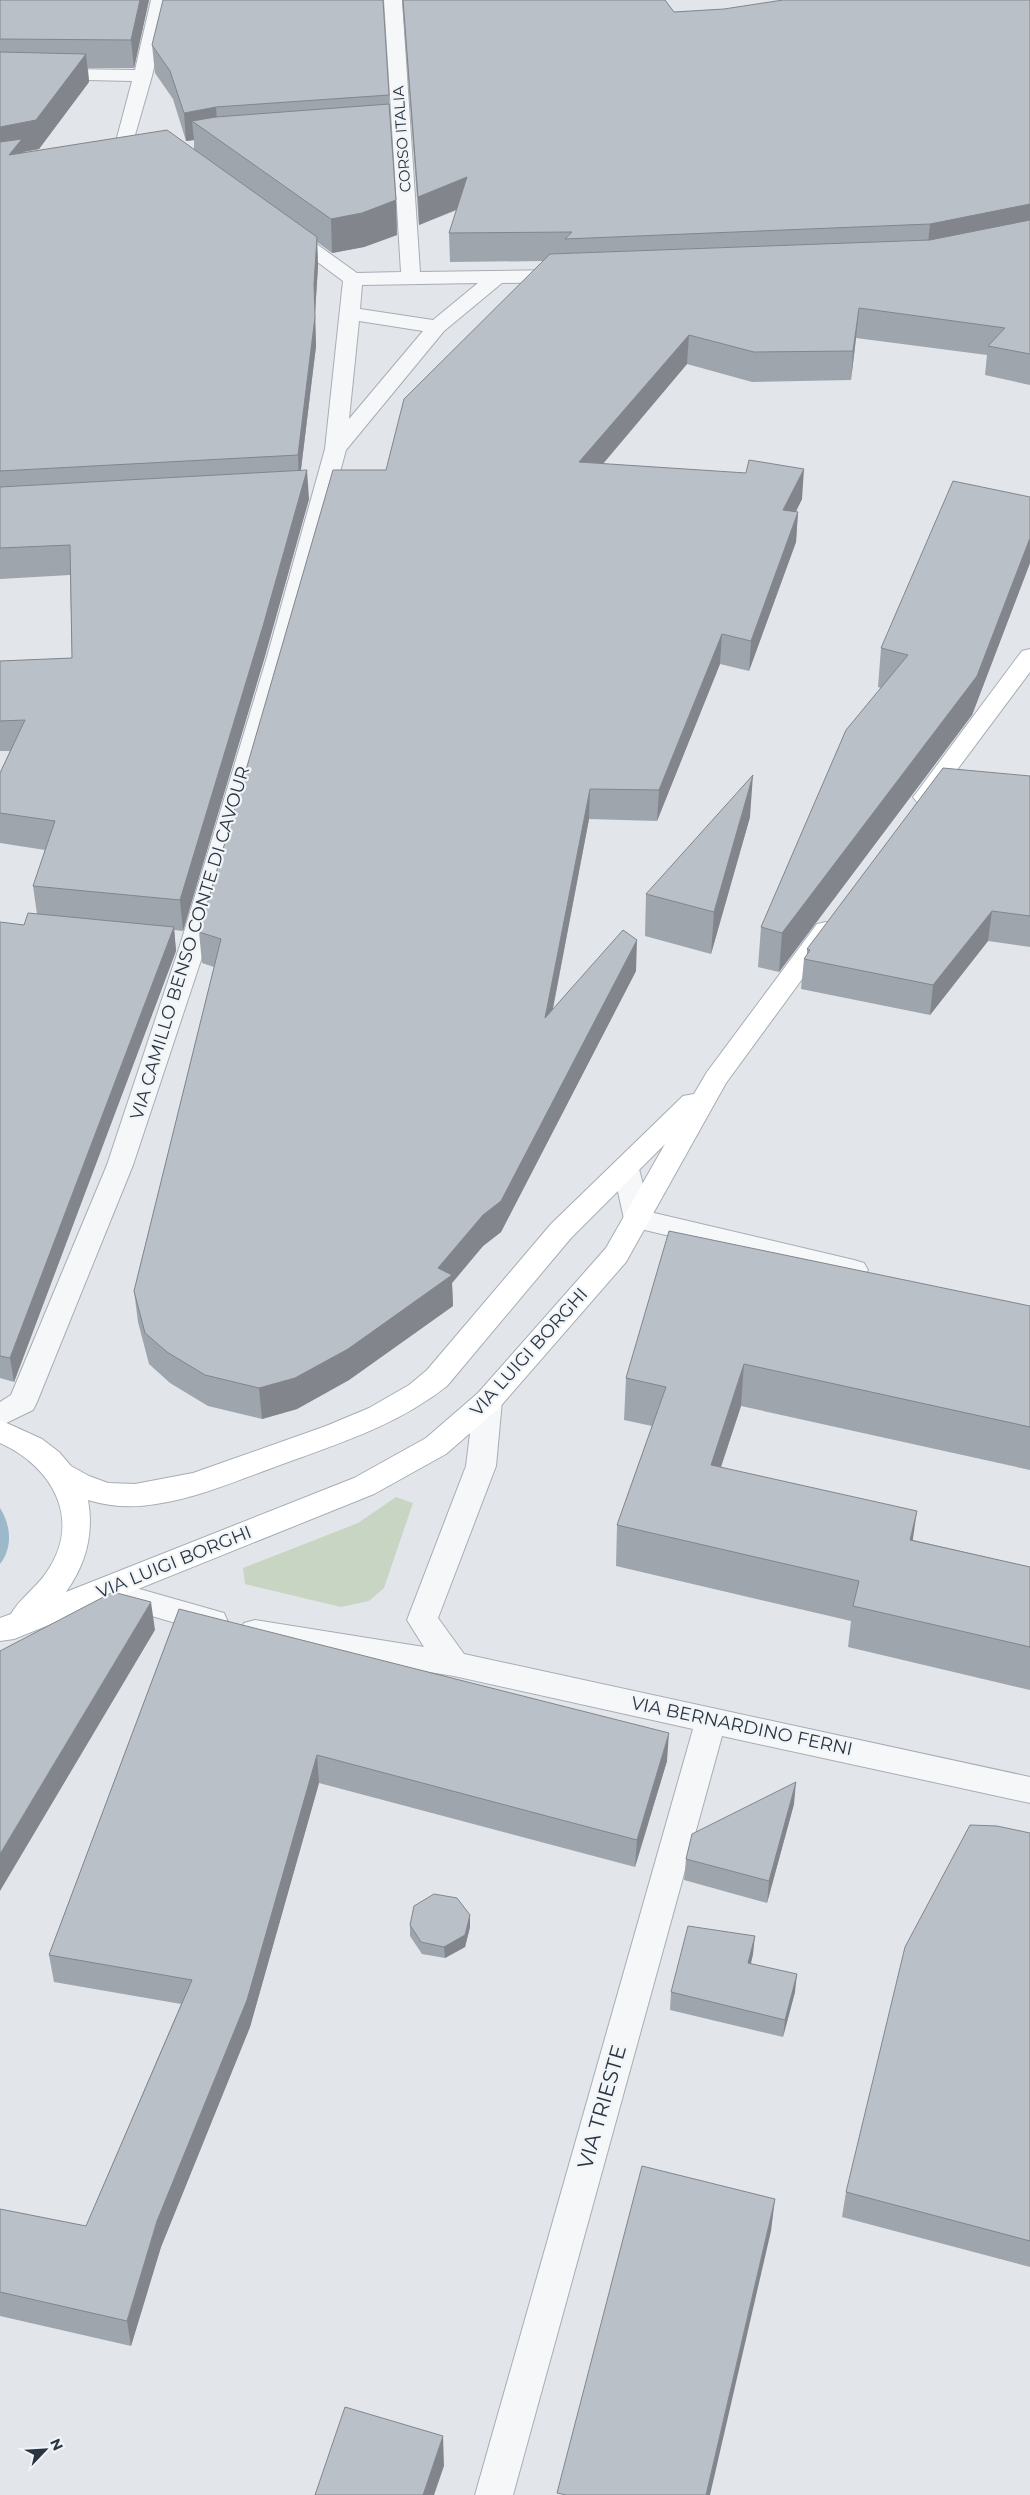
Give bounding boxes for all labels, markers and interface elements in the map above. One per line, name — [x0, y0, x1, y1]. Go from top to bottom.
street label: CORSO ITALIA — [388, 85, 415, 193]
street label: VIA CAMILLO BENSO CONTE DI CAVOUR — [126, 764, 254, 1122]
street label: VIA LUIGI BORGHI — [466, 1283, 592, 1421]
street label: VIA LUIGI BORGHI — [93, 1521, 255, 1603]
street label: VIA BERNARDINO FERNI — [629, 1692, 855, 1760]
street label: VIA TRIESTE — [572, 2042, 631, 2172]
north arrow — [20, 2425, 70, 2475]
text: N — [46, 2436, 67, 2453]

